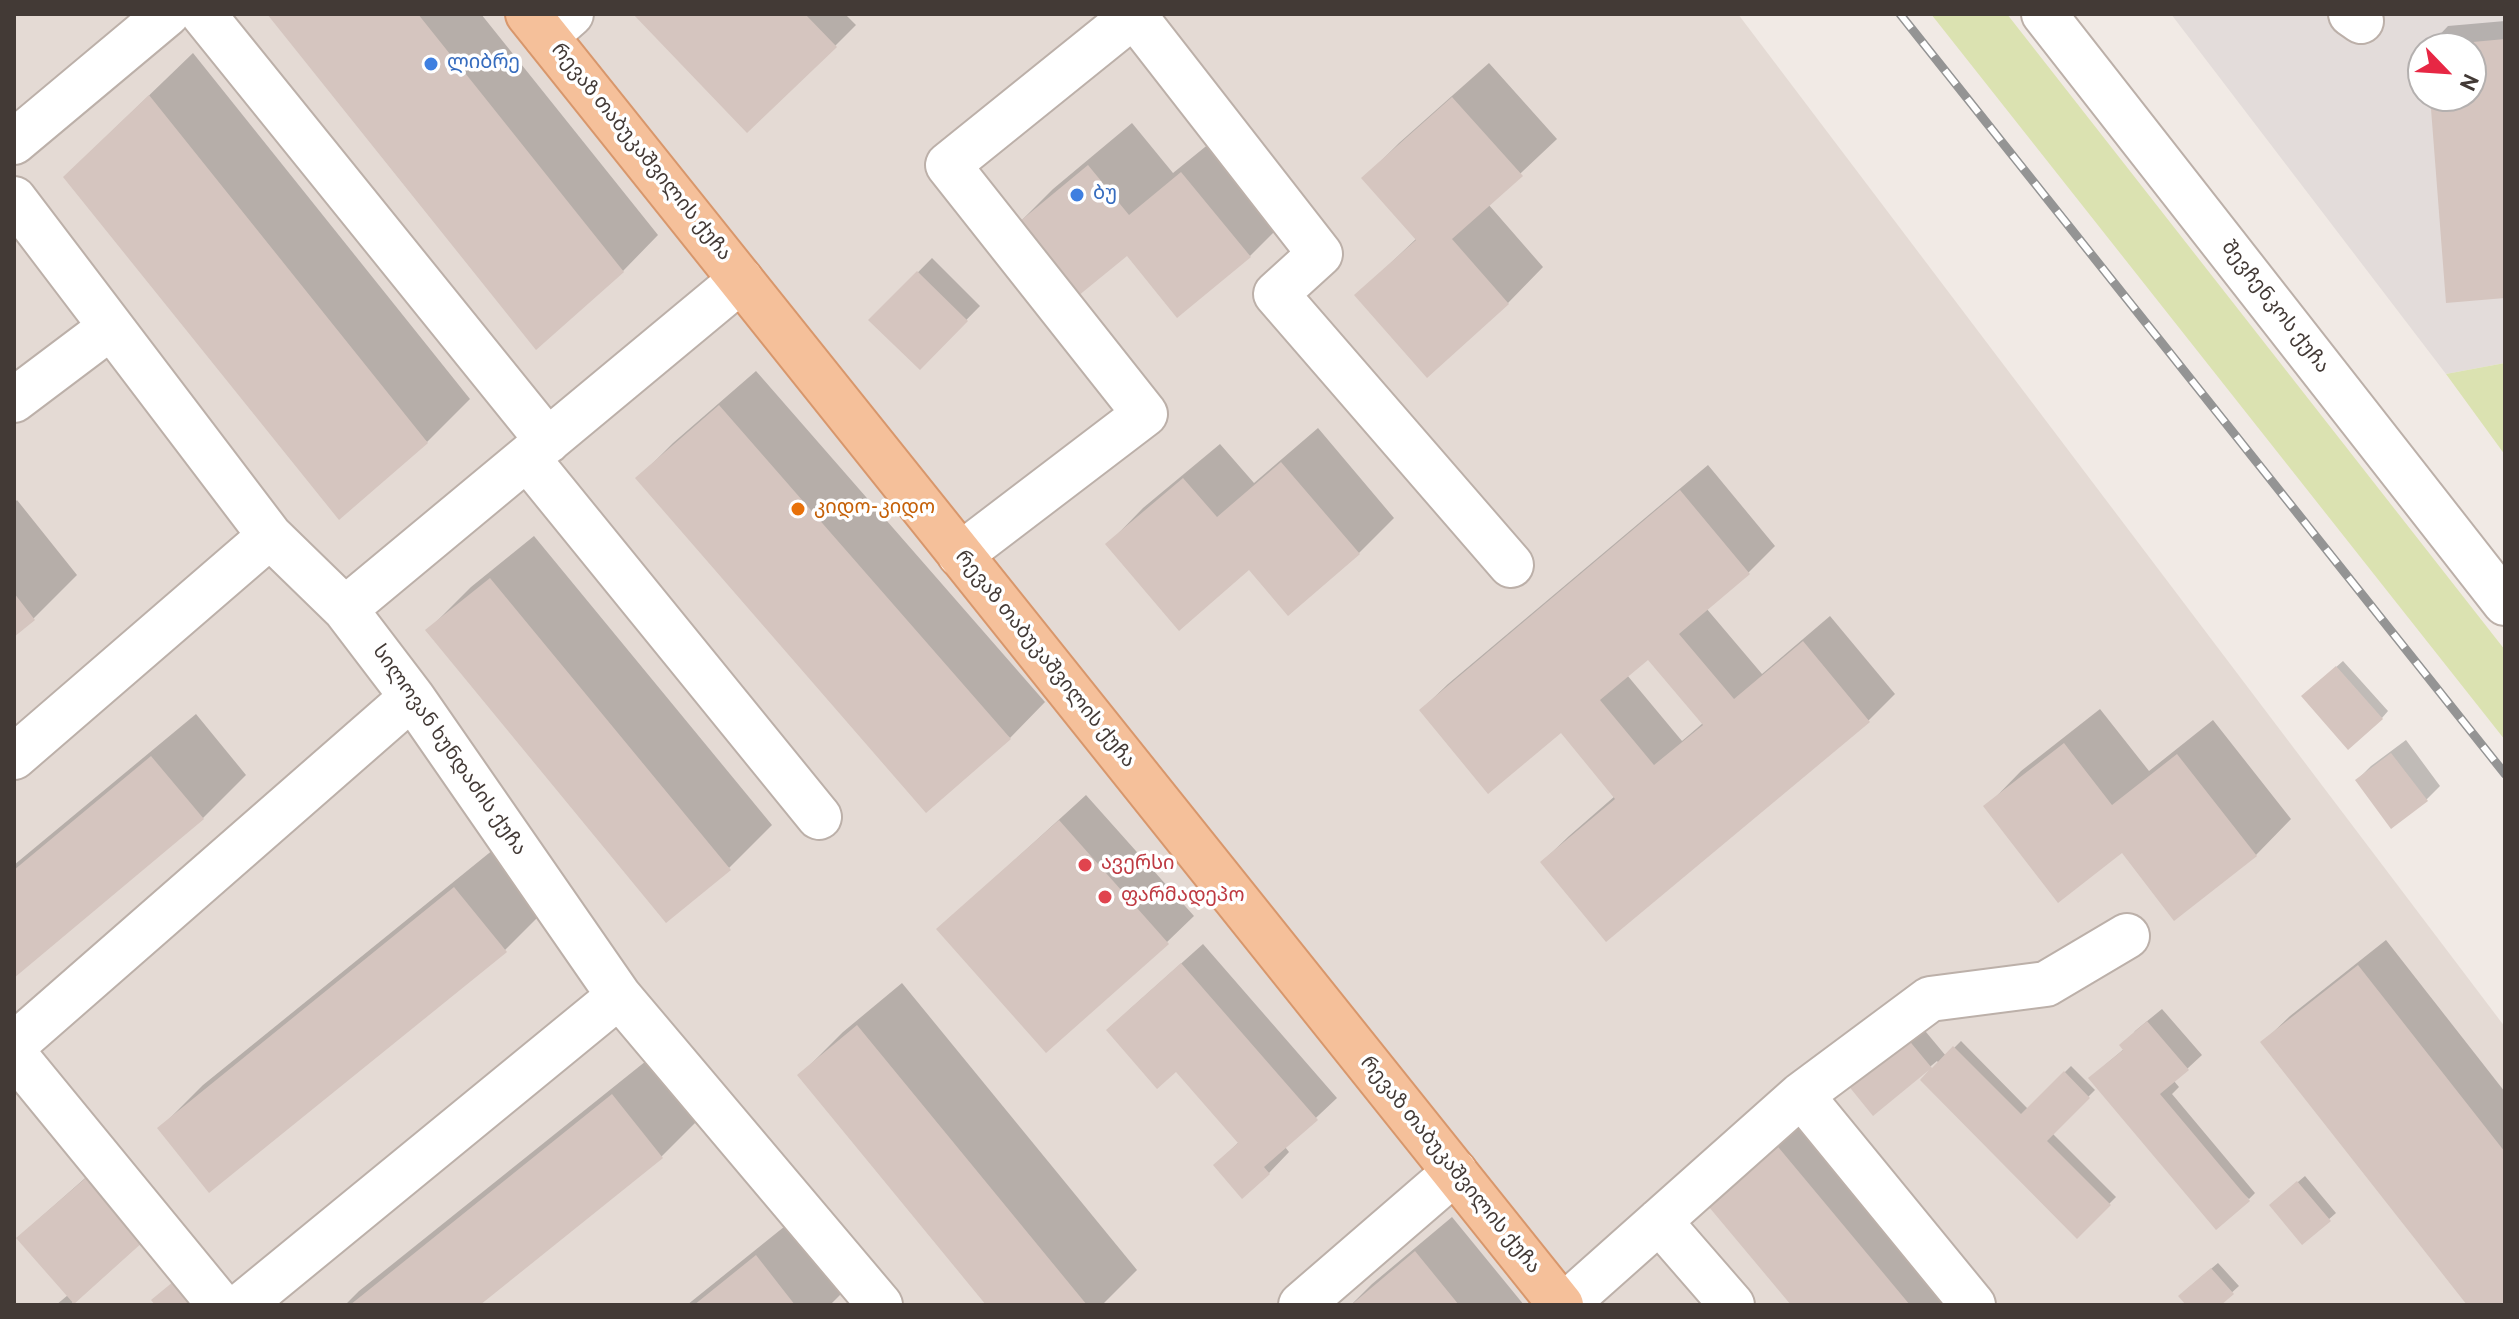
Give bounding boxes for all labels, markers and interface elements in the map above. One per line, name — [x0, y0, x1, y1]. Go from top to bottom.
north arrow — [2407, 32, 2487, 112]
street label: რევაზ თაბუკაშვილის ქუჩა — [545, 39, 735, 267]
place label: ლიბრე — [447, 52, 520, 76]
marker: ლიბრე — [422, 55, 440, 73]
text: N — [2452, 69, 2483, 94]
place label: ბუ — [1093, 183, 1117, 207]
marker: ბუ — [1068, 186, 1086, 204]
street label: შევჩენკოს ქუჩა — [2215, 237, 2333, 379]
place label: კიდო-კიდო — [814, 497, 935, 521]
marker: კიდო-კიდო — [789, 500, 807, 518]
street label: რევაზ თაბუკაშვილის ქუჩა — [949, 546, 1139, 774]
street label: სილოვან ხუნდაძის ქუჩა — [366, 641, 530, 861]
place label: ავერსი — [1101, 853, 1175, 877]
marker: ავერსი — [1076, 856, 1094, 874]
place label: ფარმადეპო — [1121, 885, 1244, 909]
marker: ფარმადეპო — [1096, 888, 1114, 906]
street label: რევაზ თაბუკაშვილის ქუჩა — [1354, 1052, 1544, 1280]

